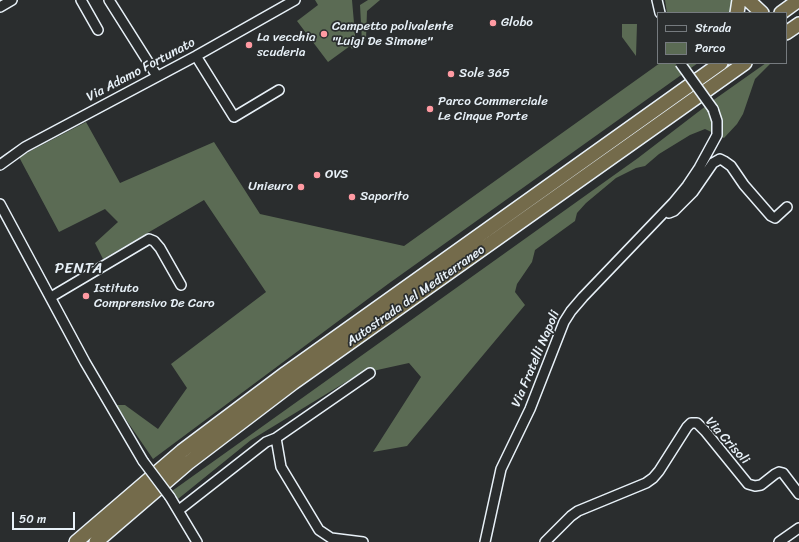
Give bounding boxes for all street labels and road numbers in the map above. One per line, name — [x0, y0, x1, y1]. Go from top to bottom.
street label: Via Adamo Fortunato — [84, 35, 198, 105]
street label: Autostrada del Mediterraneo — [344, 242, 488, 350]
street label: Via Fratelli Napoli — [509, 308, 563, 410]
street label: Via Crisoli — [702, 414, 752, 468]

